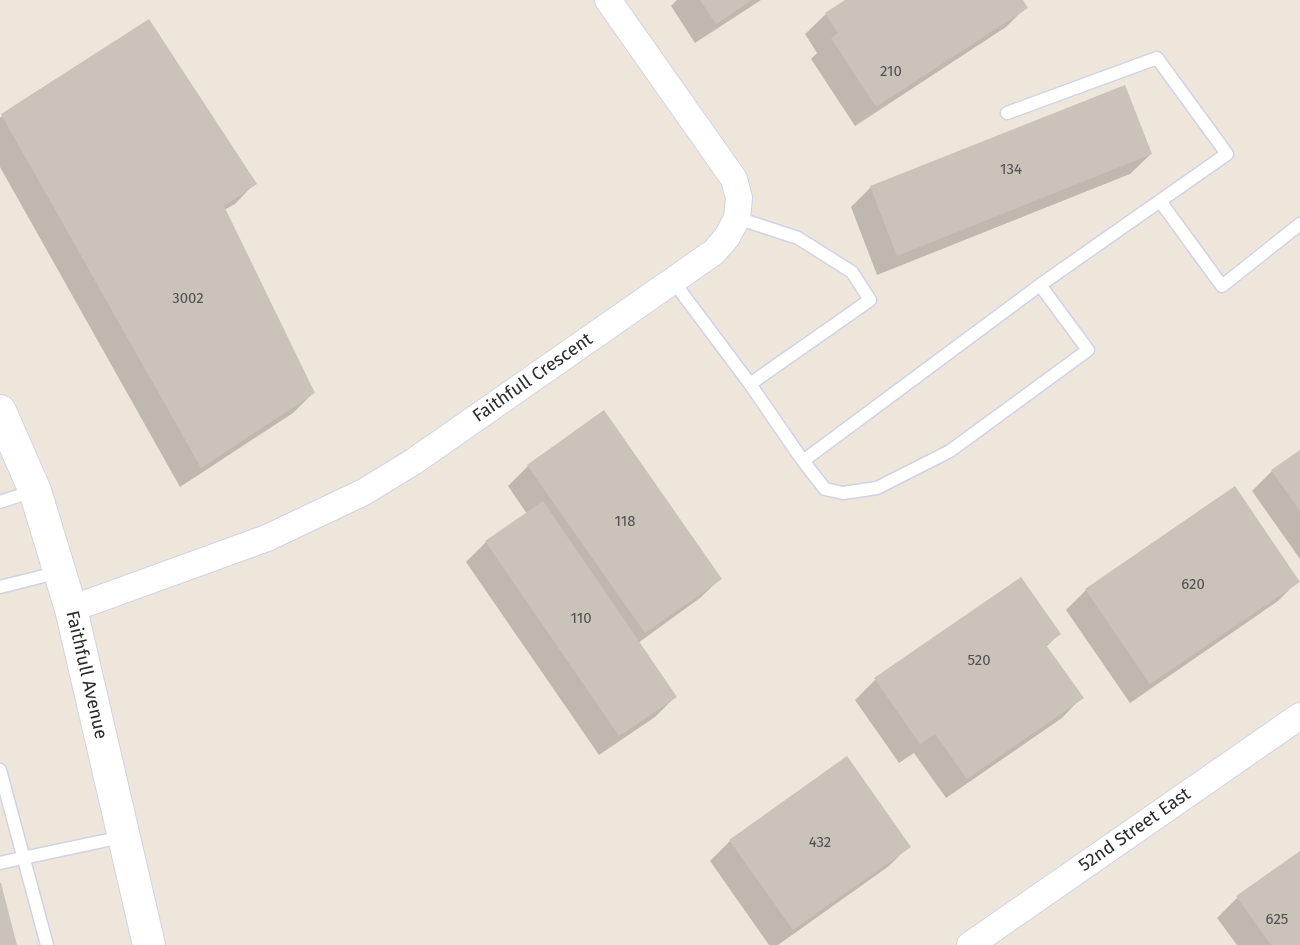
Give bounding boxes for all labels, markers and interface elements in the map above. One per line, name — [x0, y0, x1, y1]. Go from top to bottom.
house number: 210 — [880, 63, 902, 81]
house number: 134 — [1000, 161, 1022, 179]
house number: 3002 — [172, 290, 204, 308]
street label: Faithfull Crescent — [469, 329, 597, 427]
house number: 118 — [614, 513, 636, 531]
house number: 620 — [1181, 576, 1205, 594]
street label: Faithfull Avenue — [61, 609, 111, 741]
house number: 110 — [570, 610, 592, 628]
house number: 520 — [967, 652, 991, 670]
street label: 52nd Street East — [1075, 783, 1195, 877]
house number: 432 — [809, 834, 831, 852]
house number: 625 — [1266, 911, 1288, 929]

